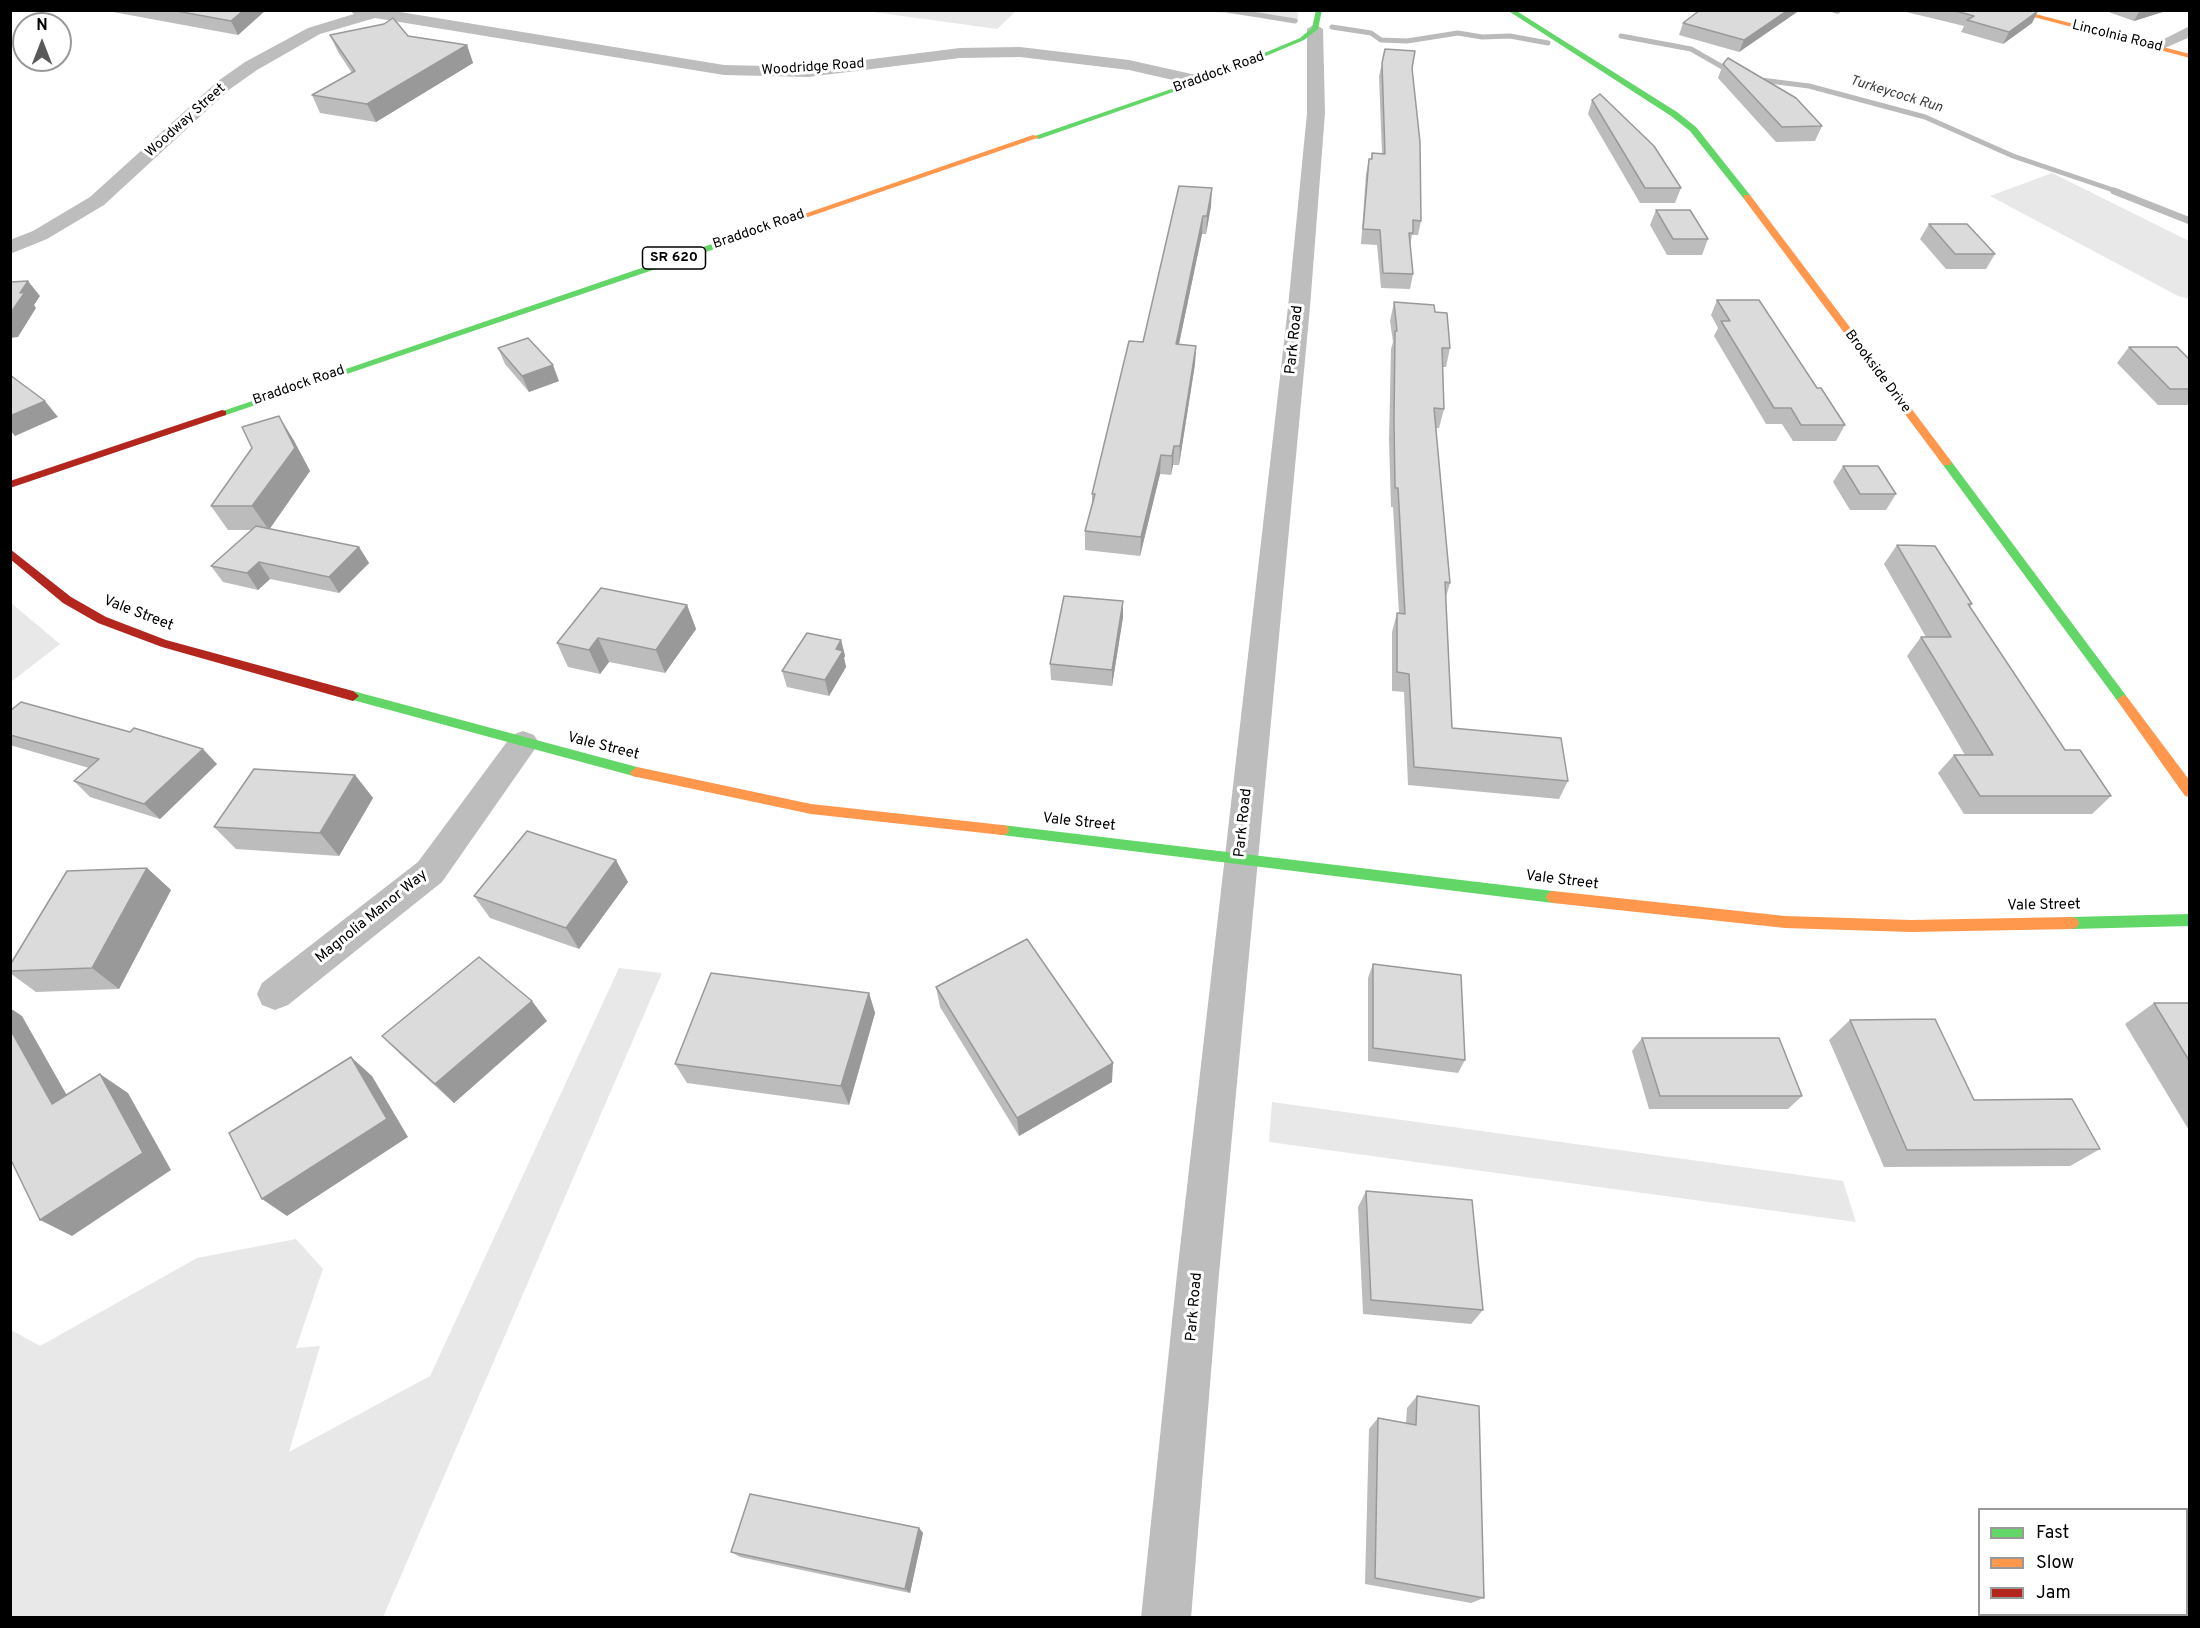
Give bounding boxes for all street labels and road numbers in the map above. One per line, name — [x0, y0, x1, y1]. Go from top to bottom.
street label: Lincolnia Road — [2070, 18, 2164, 56]
street label: Braddock Road — [1171, 49, 1267, 97]
street label: Woodridge Road — [761, 56, 865, 80]
street label: Woodway Street — [143, 81, 229, 161]
street label: Braddock Road — [711, 206, 807, 254]
road number: SR 620 — [642, 247, 706, 269]
street label: Park Road — [1282, 305, 1308, 375]
street label: Brookside Drive — [1840, 327, 1914, 417]
street label: Braddock Road — [251, 362, 347, 410]
street label: Vale Street — [100, 592, 176, 636]
street label: Vale Street — [565, 729, 641, 765]
street label: Park Road — [1231, 788, 1257, 858]
street label: Vale Street — [1042, 810, 1116, 836]
street label: Magnolia Manor Way — [313, 866, 431, 968]
street label: Vale Street — [1524, 868, 1600, 894]
street label: Vale Street — [2007, 896, 2081, 916]
street label: Park Road — [1183, 1272, 1207, 1342]

